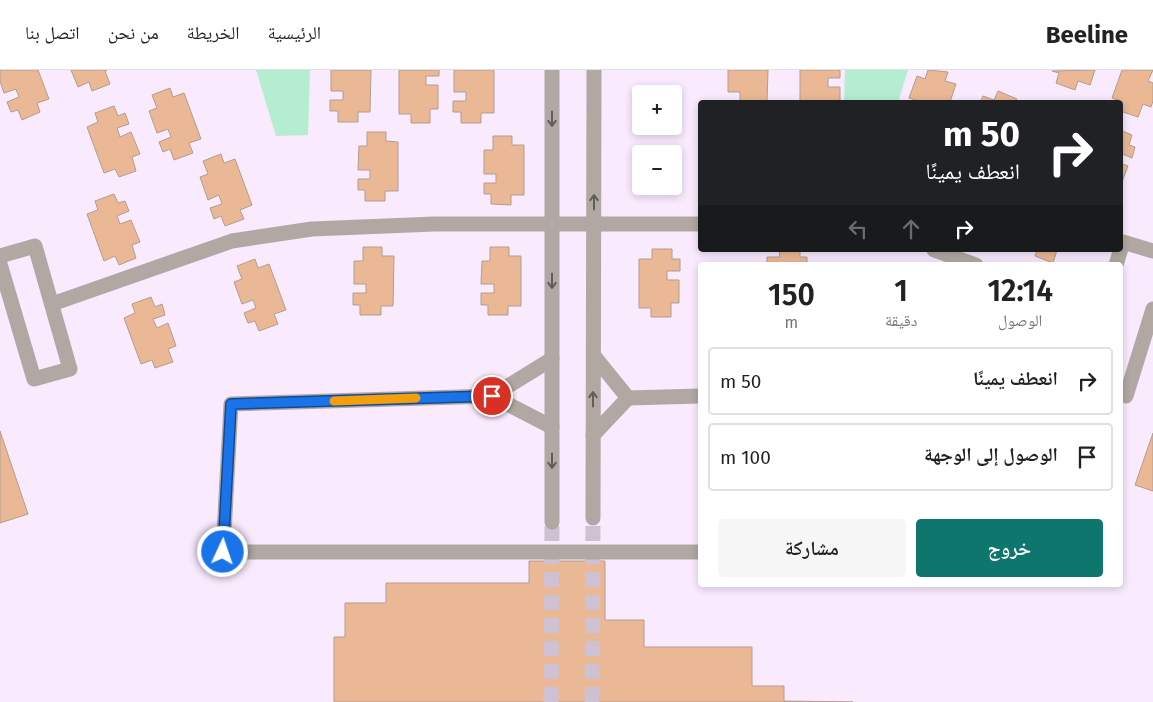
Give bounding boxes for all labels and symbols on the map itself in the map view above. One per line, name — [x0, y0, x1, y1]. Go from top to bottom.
one-way arrow — [547, 110, 557, 126]
one-way arrow — [589, 194, 599, 210]
one-way arrow — [547, 272, 557, 289]
pin — [471, 375, 513, 417]
one-way arrow — [589, 392, 598, 408]
one-way arrow — [547, 452, 557, 469]
position arrow — [196, 525, 248, 577]

